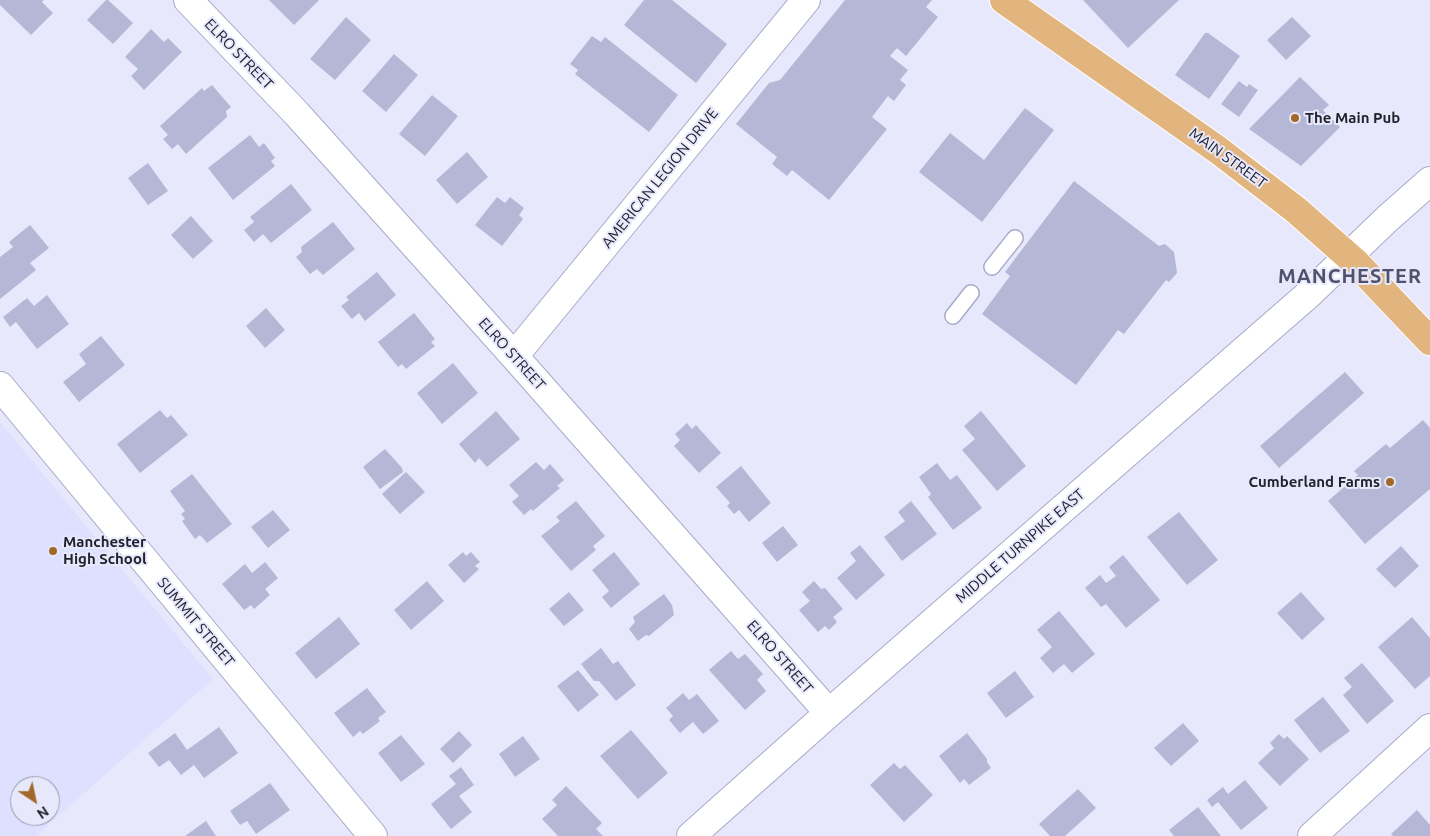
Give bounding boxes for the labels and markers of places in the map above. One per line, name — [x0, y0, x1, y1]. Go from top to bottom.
place label: The Main Pub — [1305, 109, 1400, 127]
marker: The Main Pub — [1289, 112, 1301, 124]
place label: Cumberland Farms — [1249, 473, 1380, 491]
marker: Cumberland Farms — [1384, 476, 1396, 488]
place label: Manchester High School — [63, 533, 146, 568]
marker: Manchester High School — [47, 545, 59, 557]

